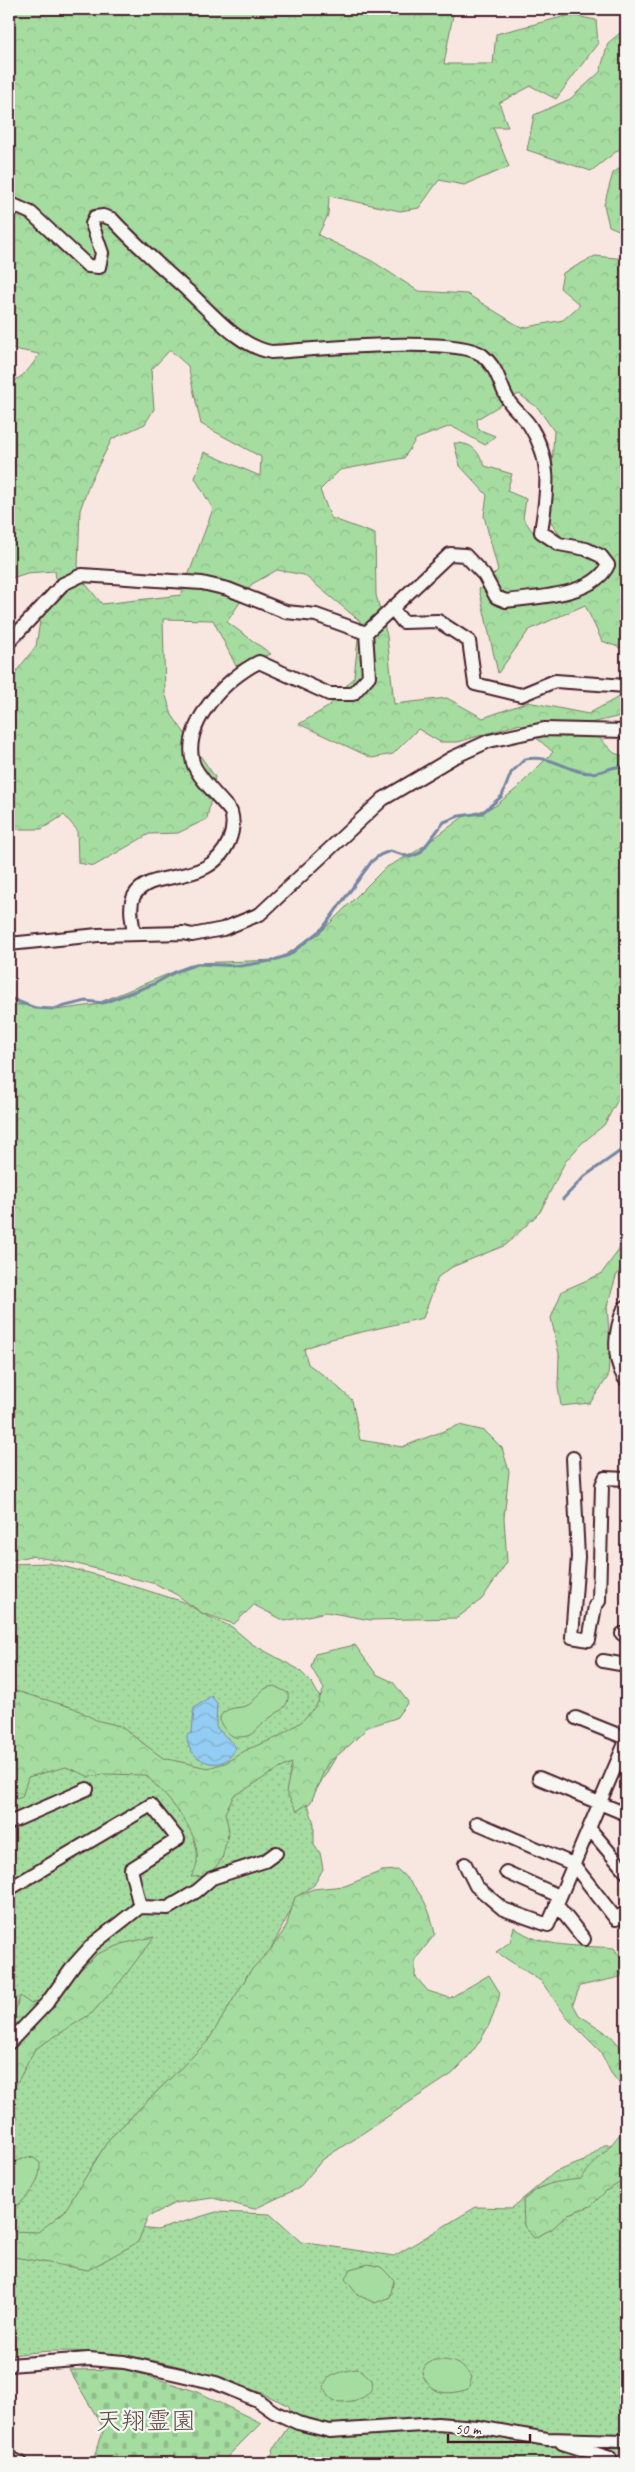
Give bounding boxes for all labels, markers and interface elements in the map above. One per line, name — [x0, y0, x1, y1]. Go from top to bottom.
park label: 天翔霊園 — [96, 2405, 196, 2437]
scale bar — [448, 2412, 530, 2444]
text: 50 m — [455, 2420, 482, 2439]

